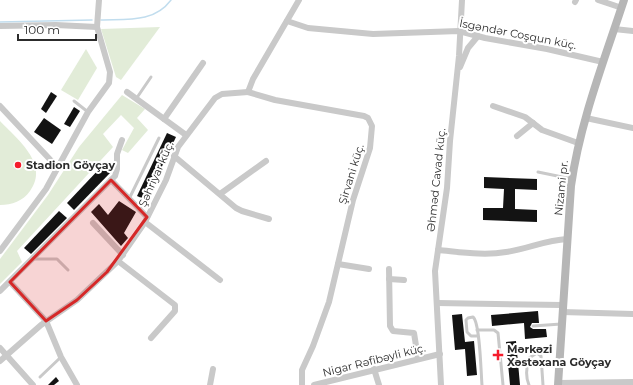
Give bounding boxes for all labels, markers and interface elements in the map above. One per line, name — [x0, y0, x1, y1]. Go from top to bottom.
scale bar — [18, 16, 96, 42]
street label: İsgəndər Coşqun küç. — [458, 16, 578, 52]
text: 100 m — [24, 22, 60, 37]
street label: Əhməd Cavad küç. — [424, 127, 448, 233]
street label: Şəhriyar küç. — [135, 139, 177, 209]
street label: Şirvani küç. — [335, 142, 367, 206]
place label: Stadion Göyçay — [26, 158, 115, 172]
marker: Stadion Göyçay — [13, 160, 23, 170]
street label: Nizami pr. — [551, 160, 571, 216]
street label: Nigar Rəfibəyli küç. — [321, 340, 427, 380]
place label: Mərkəzi Xəstəxana Göyçay — [507, 342, 612, 369]
marker: Mərkəzi Xəstəxana Göyçay — [492, 349, 504, 361]

